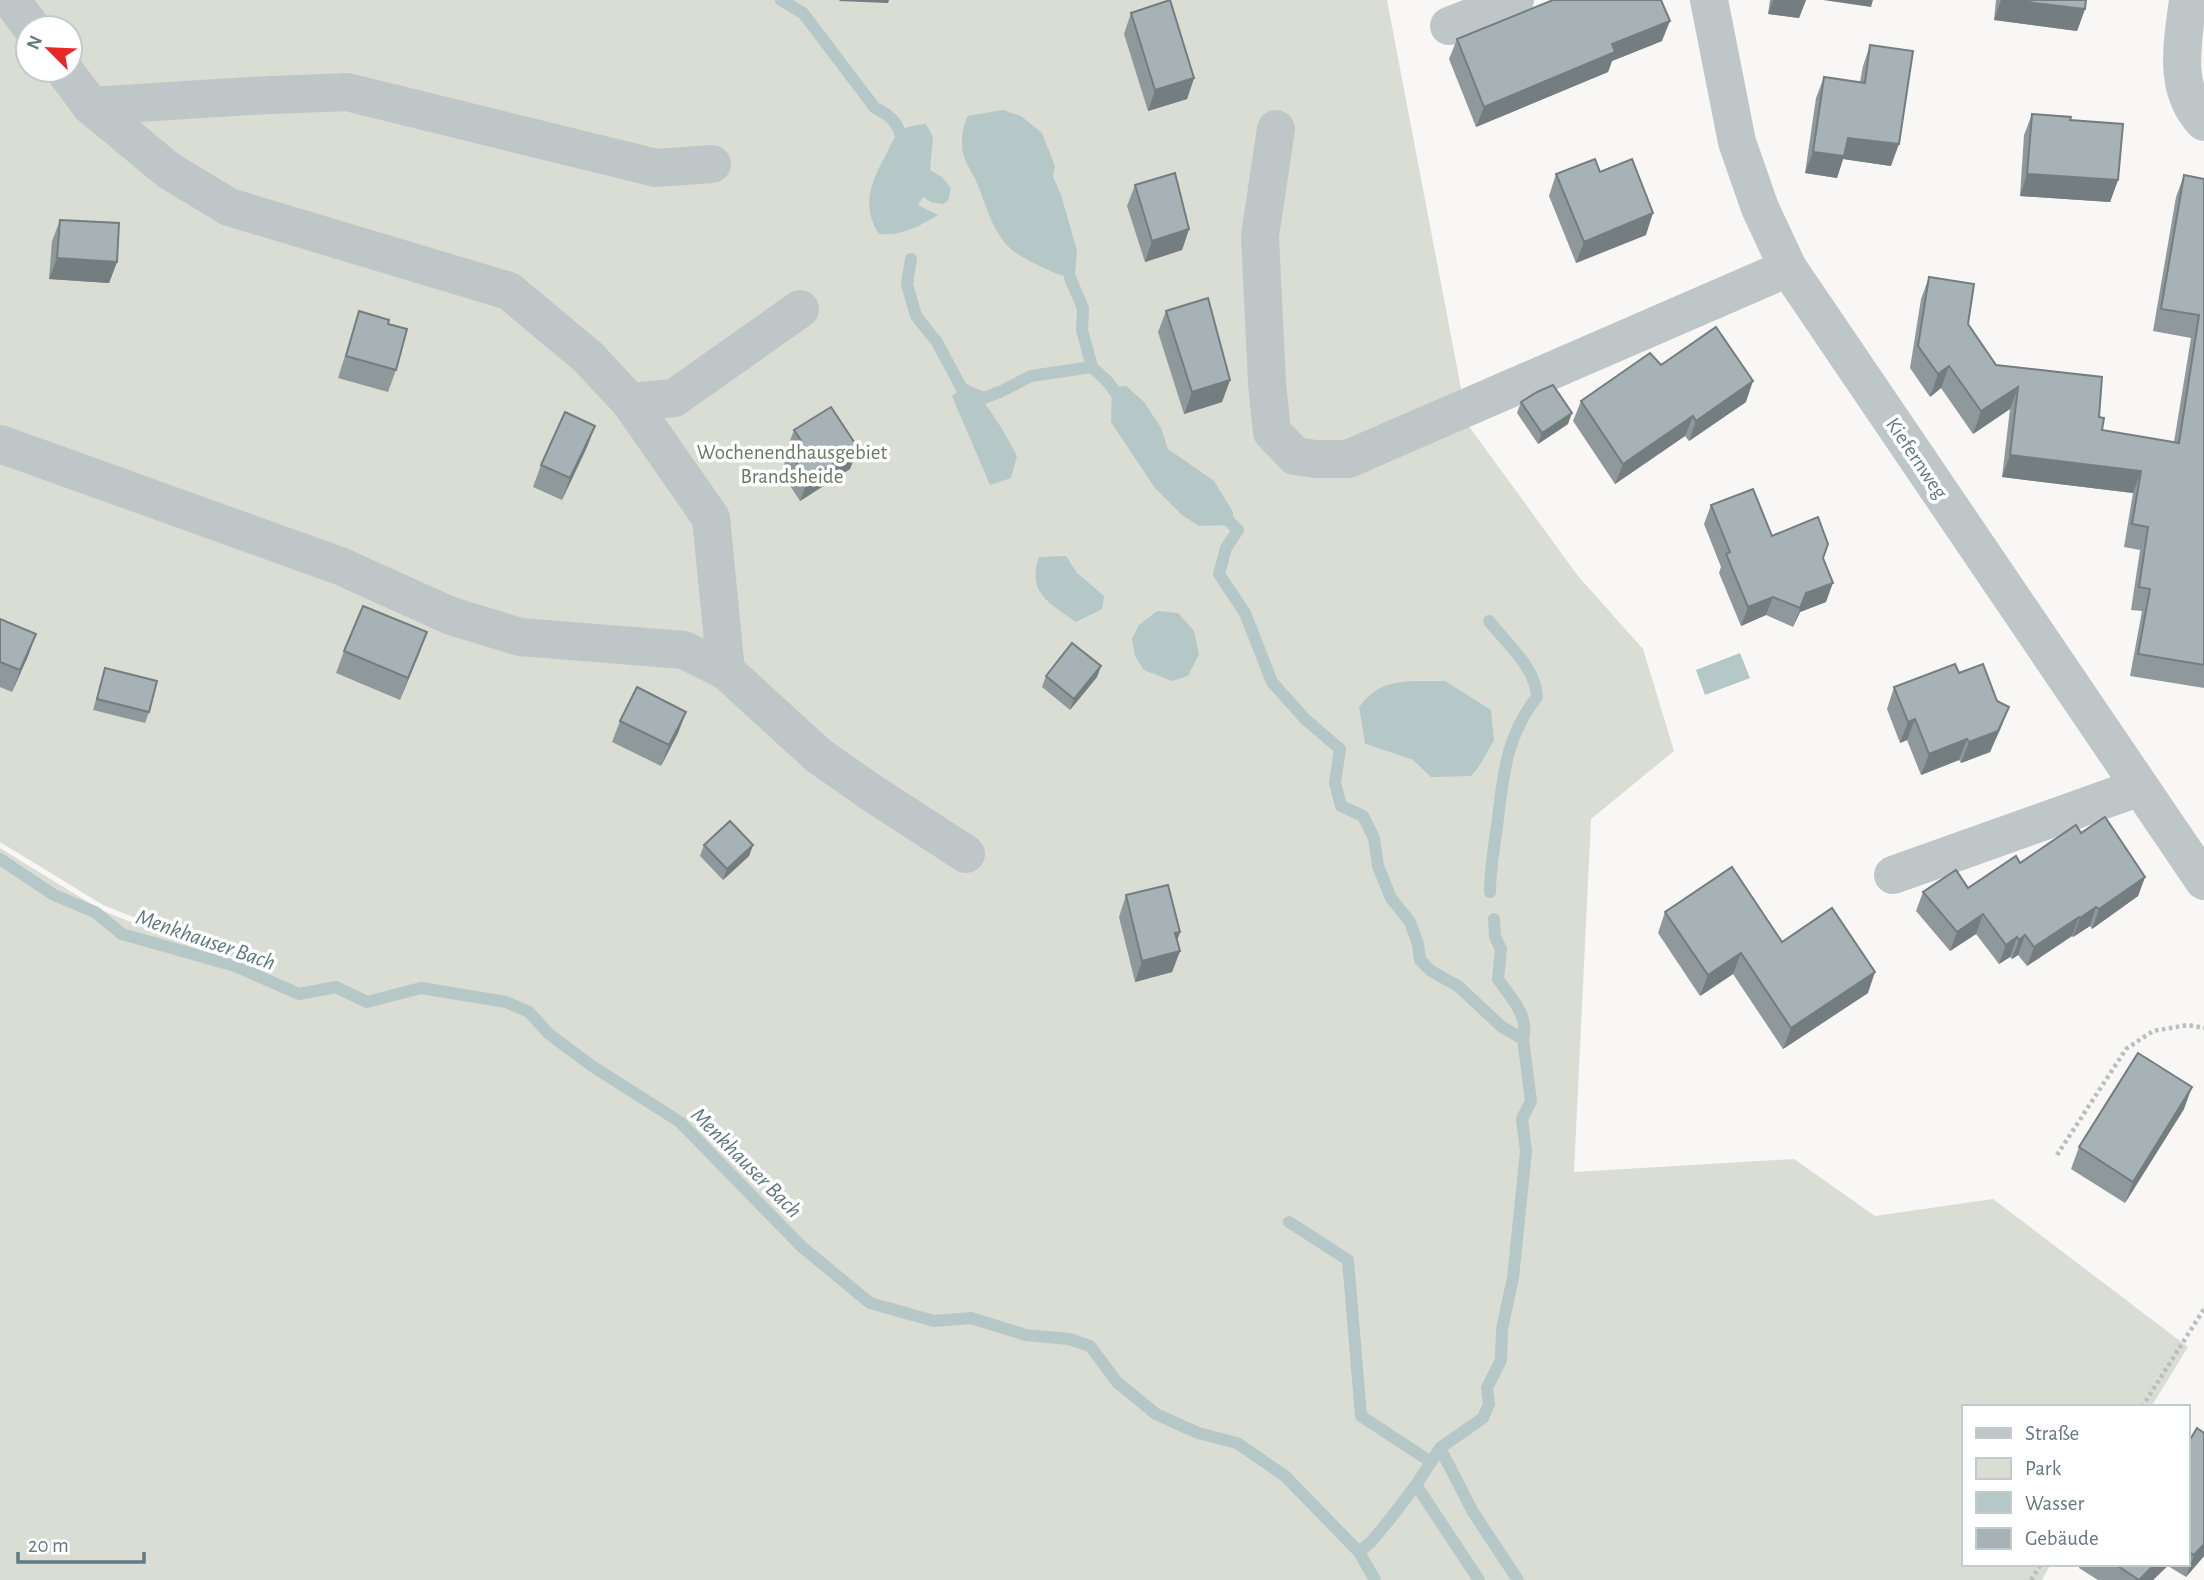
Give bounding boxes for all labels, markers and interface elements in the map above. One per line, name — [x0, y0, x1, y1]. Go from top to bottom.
north arrow — [14, 14, 84, 84]
text: N — [23, 33, 46, 53]
street label: Kiefernweg — [1882, 414, 1952, 503]
park label: Wochenendhausgebiet Brandsheide — [697, 442, 887, 487]
water label: Menkhauser Bach — [133, 906, 278, 975]
water label: Menkhauser Bach — [686, 1103, 806, 1223]
legend — [1962, 1405, 2190, 1566]
text: Straße — [2025, 1423, 2079, 1444]
text: Park — [2025, 1458, 2062, 1479]
text: Wasser — [2025, 1493, 2085, 1514]
scale bar — [18, 1520, 144, 1564]
text: Gebäude — [2025, 1528, 2099, 1549]
text: 20 m — [28, 1535, 69, 1556]

